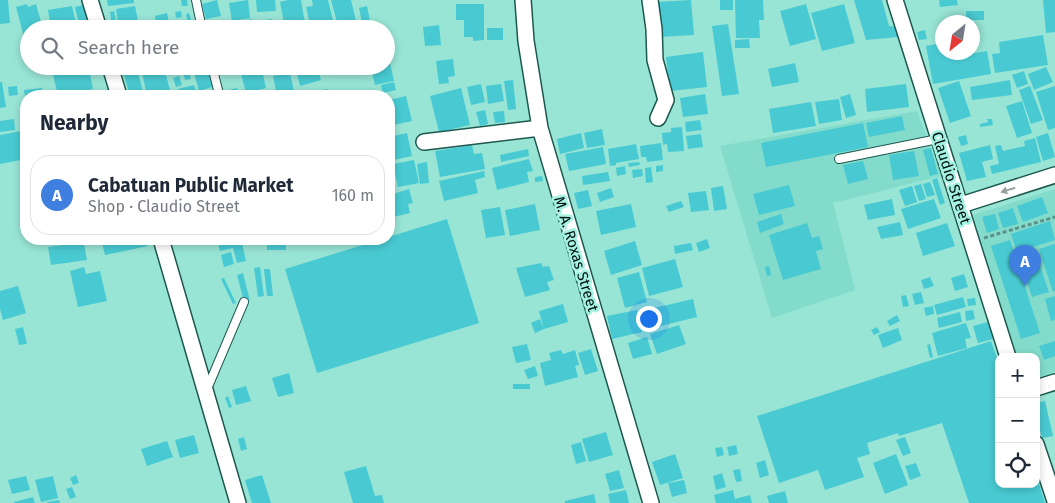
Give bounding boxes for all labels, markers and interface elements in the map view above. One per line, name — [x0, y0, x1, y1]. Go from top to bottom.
north arrow — [935, 15, 980, 60]
search box — [20, 20, 395, 75]
icon: search — [38, 34, 66, 62]
text: Search here — [78, 36, 179, 59]
text: Nearby — [40, 110, 108, 136]
street label: Claudio Street — [928, 130, 975, 227]
text: Cabatuan Public Market — [88, 174, 294, 197]
text: A — [52, 186, 62, 205]
text: 160 m — [332, 186, 374, 205]
one-way arrow — [1001, 187, 1016, 194]
street label: M. A. Roxas Street — [550, 194, 602, 314]
text: Shop · Claudio Street — [88, 197, 240, 216]
pin: A — [1009, 245, 1041, 286]
your location — [636, 306, 662, 332]
map controls — [995, 353, 1040, 488]
button: + — [995, 353, 1040, 398]
button: − — [995, 398, 1040, 443]
button: locate — [995, 443, 1040, 488]

